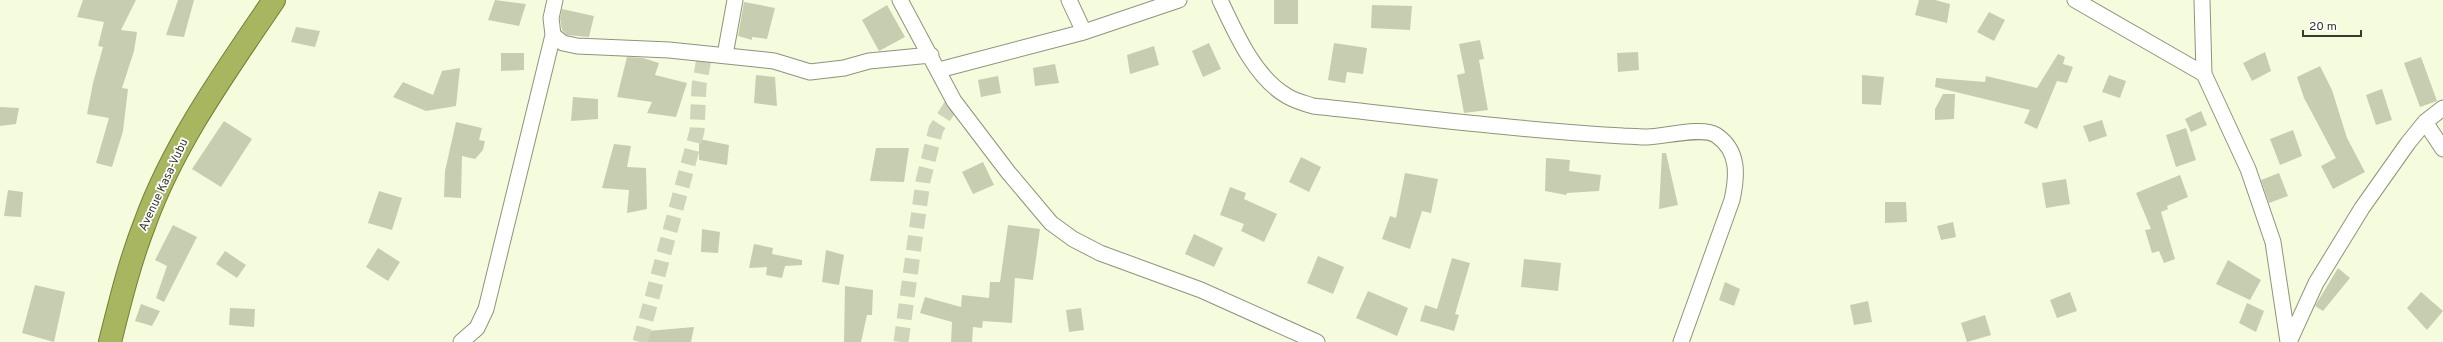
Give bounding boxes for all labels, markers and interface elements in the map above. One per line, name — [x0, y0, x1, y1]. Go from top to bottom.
scale bar — [2303, 12, 2361, 38]
text: 20 m — [2309, 19, 2337, 35]
street label: Avenue Kasa-Vubu — [136, 136, 192, 234]

